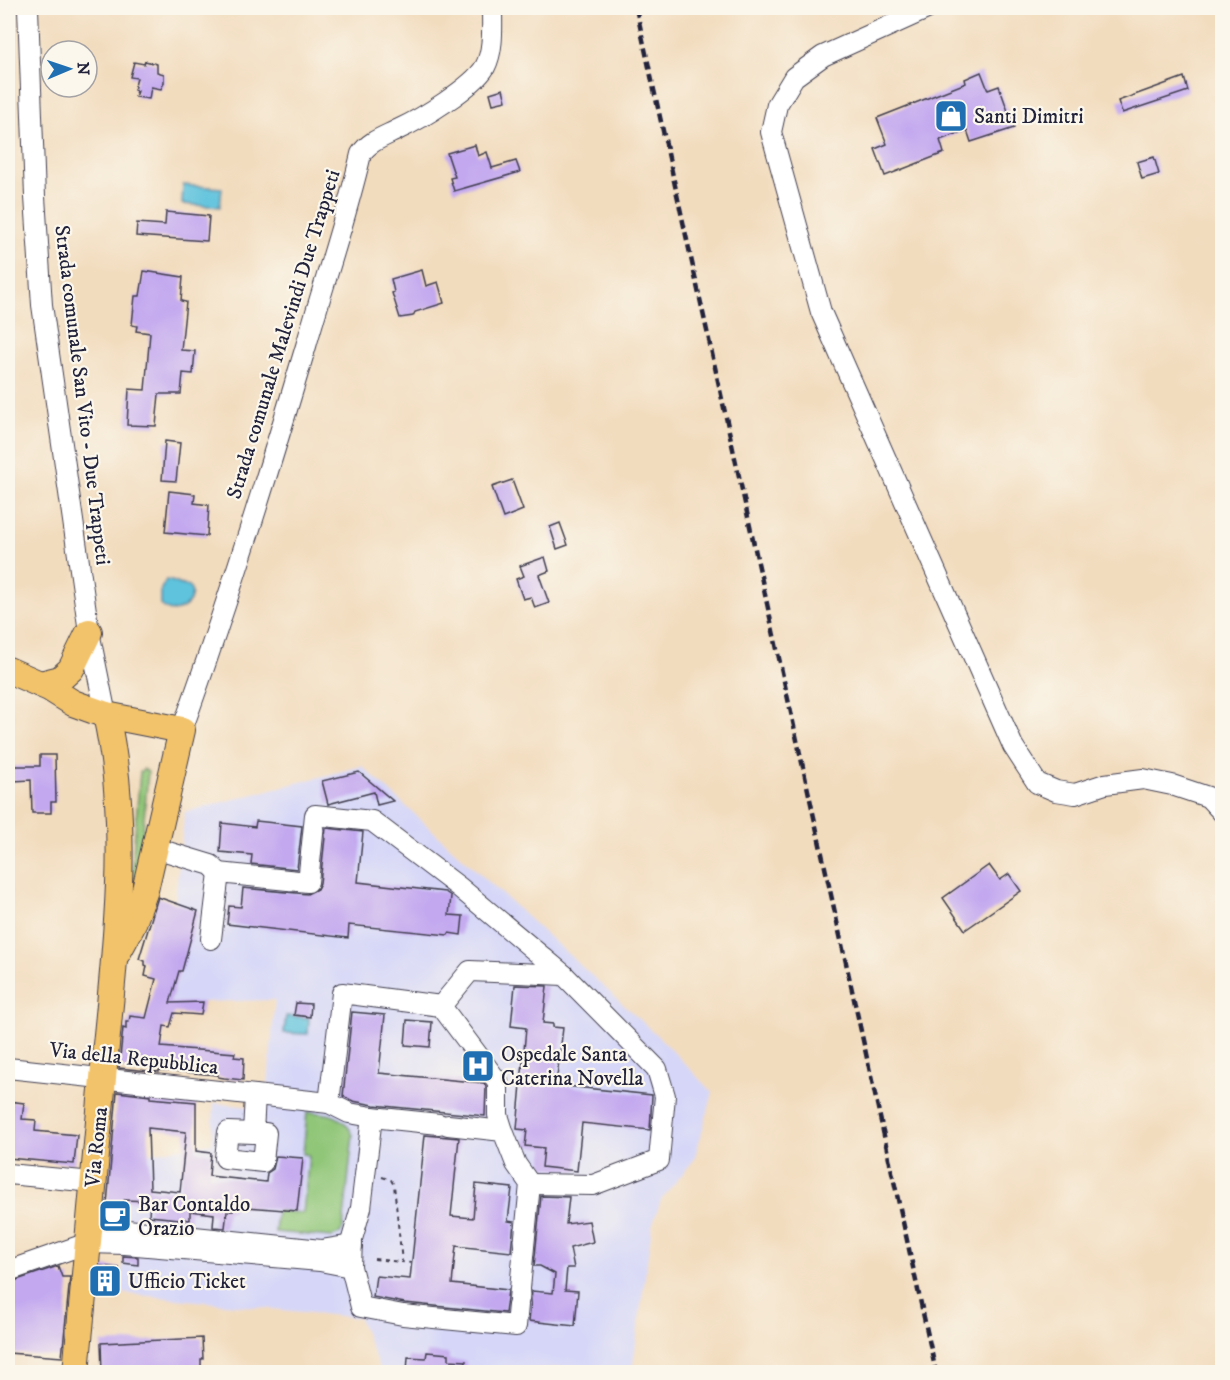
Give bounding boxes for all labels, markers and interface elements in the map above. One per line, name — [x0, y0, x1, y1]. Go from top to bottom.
north arrow — [39, 39, 99, 99]
text: N — [73, 62, 93, 75]
shop icon: Santi Dimitri — [933, 98, 969, 134]
place label: Santi Dimitri — [974, 104, 1084, 130]
street label: Strada comunale Malevindi Due Trappeti — [221, 166, 347, 502]
street label: Strada comunale San Vito - Due Trappeti — [48, 224, 116, 567]
street label: Via della Repubblica — [47, 1037, 220, 1081]
place label: Ospedale Santa Caterina Novella — [501, 1042, 643, 1092]
hospital icon: Ospedale Santa Caterina Novella — [460, 1048, 496, 1084]
street label: Via Roma — [80, 1106, 114, 1190]
place label: Bar Contaldo Orazio — [138, 1192, 250, 1242]
cafe icon: Bar Contaldo Orazio — [97, 1198, 133, 1234]
building icon: Ufficio Ticket — [87, 1263, 123, 1299]
place label: Ufficio Ticket — [128, 1269, 246, 1295]

